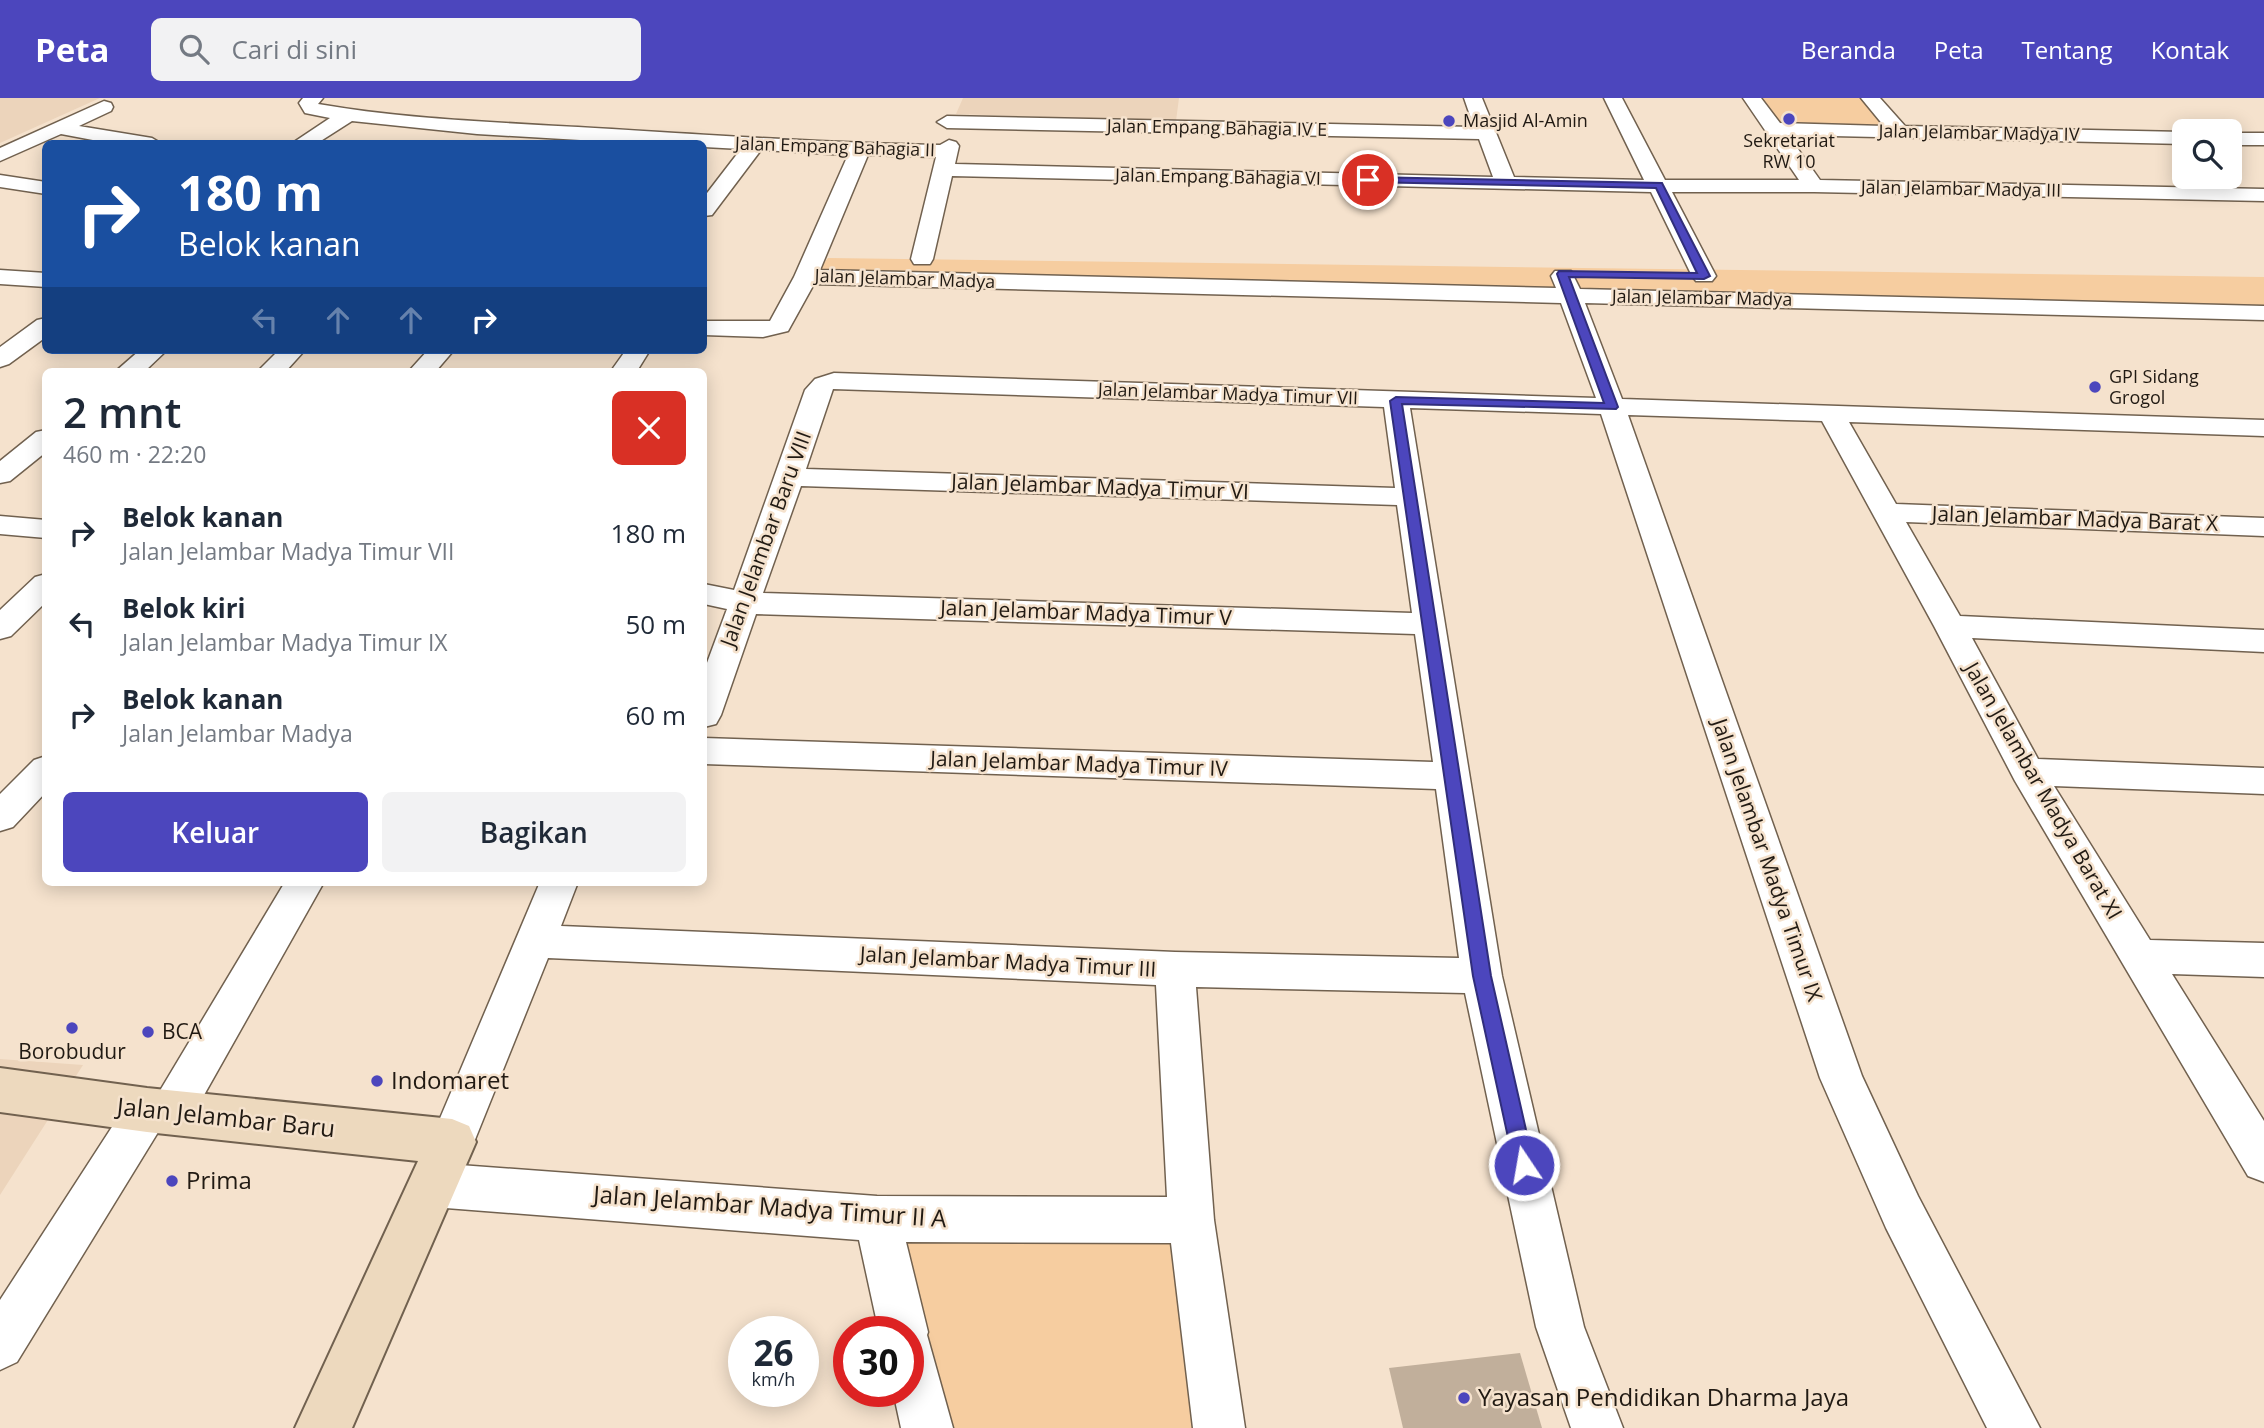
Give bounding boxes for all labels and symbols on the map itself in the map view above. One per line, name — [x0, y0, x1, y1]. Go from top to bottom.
place label: Masjid Al-Amin — [1463, 108, 1588, 132]
marker: Sekretariat RW 10 — [1781, 111, 1797, 127]
street label: Jalan Empang Bahagia IV E — [1105, 113, 1327, 141]
marker: Masjid Al-Amin — [1441, 113, 1457, 129]
street label: Jalan Jelambar Madya IV — [1876, 118, 2080, 146]
place label: Sekretariat RW 10 — [1743, 128, 1835, 173]
street label: Jalan Empang Bahagia II — [733, 130, 935, 161]
pin — [1338, 150, 1398, 210]
street label: Jalan Empang Bahagia VI — [1113, 162, 1321, 190]
street label: Jalan Jelambar Madya III — [1859, 174, 2061, 202]
street label: Jalan Jelambar Madya — [812, 263, 996, 293]
street label: Jalan Jelambar Madya — [1610, 283, 1792, 311]
place label: GPI Sidang Grogol — [2109, 364, 2199, 409]
street label: Jalan Jelambar Madya Timur VII — [1096, 376, 1358, 410]
marker: GPI Sidang Grogol — [2087, 379, 2103, 395]
street label: Jalan Jelambar Baru VIII — [712, 427, 817, 652]
street label: Jalan Jelambar Madya Timur VI — [949, 467, 1249, 505]
street label: Jalan Jelambar Madya Barat X — [1929, 499, 2220, 537]
street label: Jalan Jelambar Madya Timur V — [938, 593, 1233, 631]
street label: Jalan Jelambar Madya Barat XI — [1958, 655, 2129, 924]
street label: Jalan Jelambar Madya Timur IX — [1706, 713, 1830, 1006]
street label: Jalan Jelambar Madya Timur IV — [928, 744, 1229, 782]
street label: Jalan Jelambar Madya Timur III — [857, 939, 1157, 983]
place label: BCA — [162, 1017, 203, 1045]
marker: Borobudur — [64, 1020, 80, 1036]
marker: BCA — [140, 1024, 156, 1040]
place label: Borobudur — [18, 1037, 126, 1065]
place label: Indomaret — [391, 1063, 509, 1096]
marker: Indomaret — [369, 1073, 385, 1089]
street label: Jalan Jelambar Baru — [113, 1088, 337, 1144]
position arrow — [1487, 1128, 1561, 1202]
place label: Prima — [186, 1163, 252, 1196]
marker: Prima — [164, 1173, 180, 1189]
street label: Jalan Jelambar Madya Timur II A — [590, 1177, 949, 1234]
speed limit sign: 30 — [833, 1316, 924, 1407]
place label: Yayasan Pendidikan Dharma Jaya — [1478, 1380, 1849, 1413]
marker: Yayasan Pendidikan Dharma Jaya — [1456, 1390, 1472, 1406]

